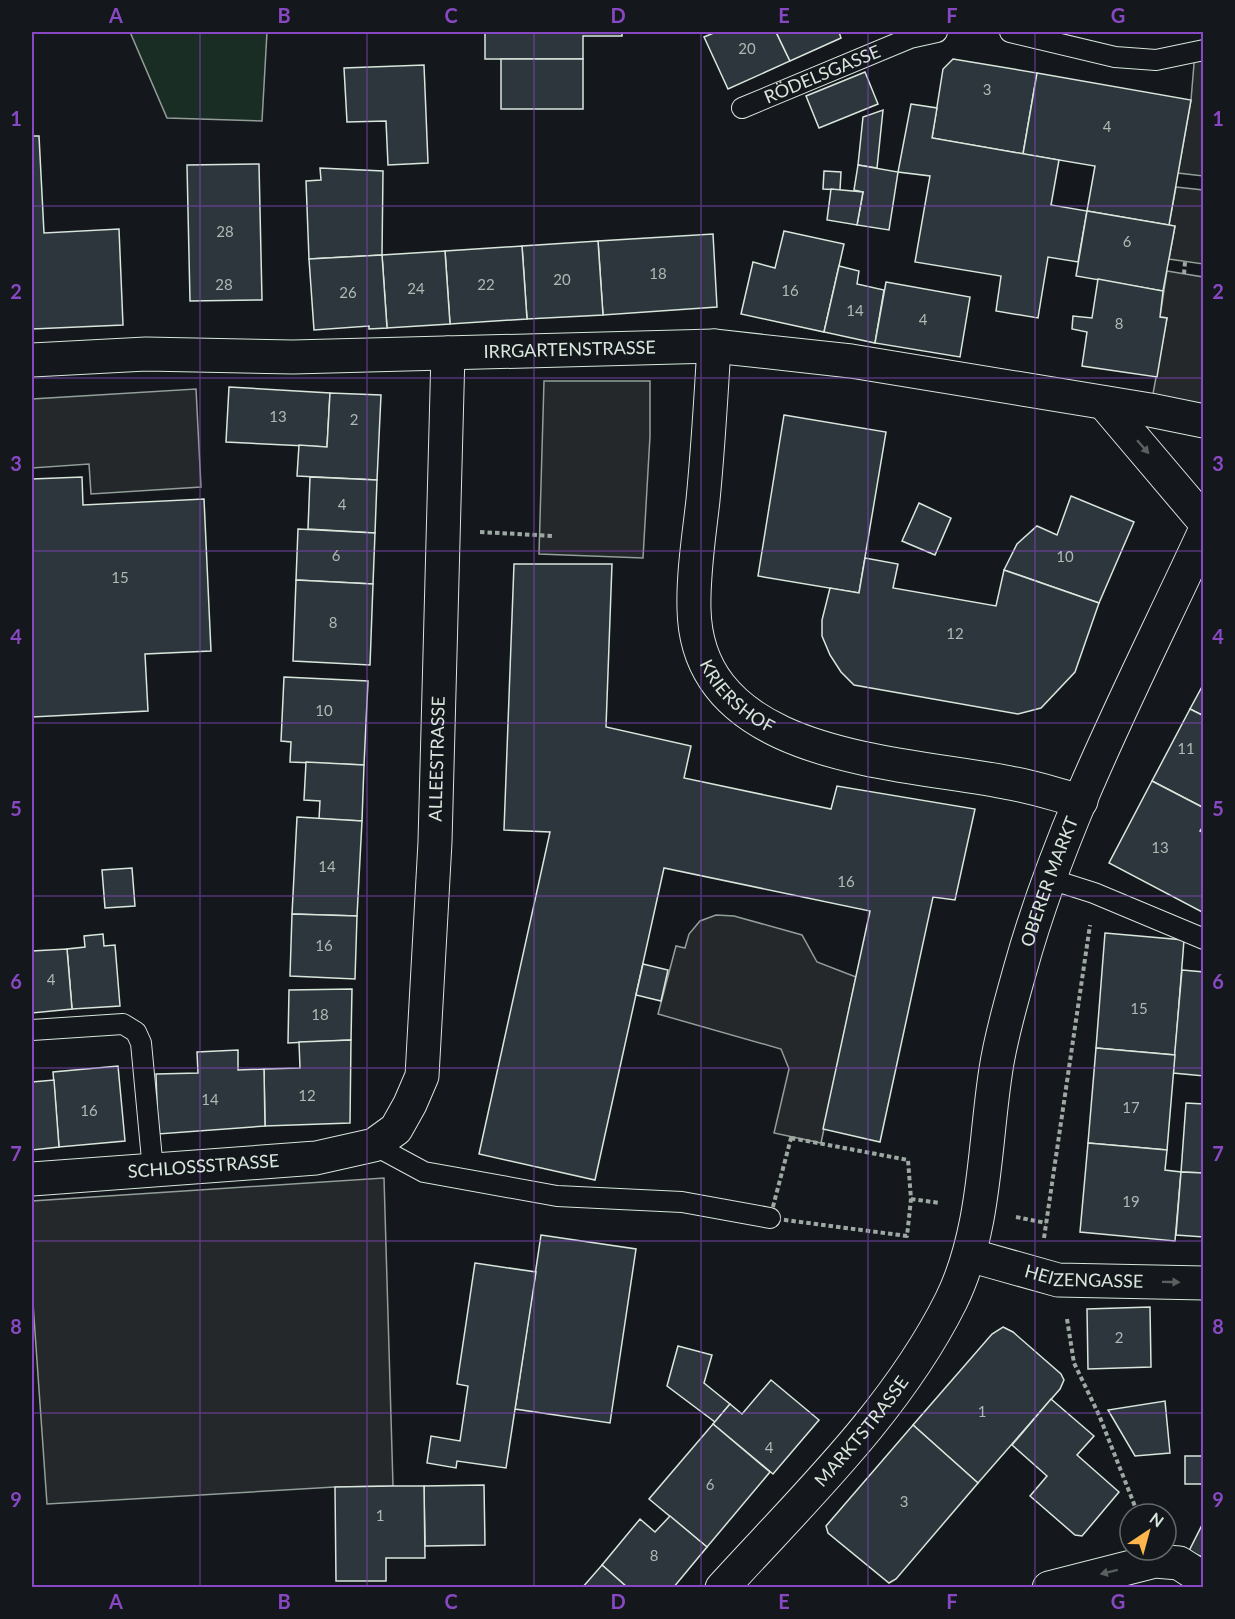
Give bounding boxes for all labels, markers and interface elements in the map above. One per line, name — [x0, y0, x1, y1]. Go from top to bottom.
text: A — [108, 3, 123, 27]
text: B — [277, 3, 291, 27]
text: C — [444, 3, 458, 27]
text: D — [610, 3, 626, 27]
text: E — [778, 3, 790, 27]
text: F — [946, 3, 958, 27]
text: G — [1111, 3, 1125, 27]
house number: 20 — [738, 39, 756, 57]
street label: RÖDELSGASSE — [761, 40, 883, 108]
house number: 3 — [983, 80, 991, 98]
text: 1 — [10, 106, 22, 130]
text: 1 — [1212, 106, 1224, 130]
house number: 4 — [1103, 117, 1112, 135]
house number: 28 — [216, 222, 234, 240]
house number: 6 — [1123, 232, 1132, 250]
house number: 18 — [649, 264, 667, 282]
house number: 20 — [553, 270, 571, 288]
house number: 28 — [215, 275, 233, 293]
house number: 22 — [477, 275, 495, 293]
text: 2 — [10, 279, 22, 303]
house number: 24 — [407, 279, 425, 297]
text: 2 — [1212, 279, 1224, 303]
house number: 16 — [781, 281, 799, 299]
house number: 26 — [339, 283, 357, 301]
house number: 14 — [846, 301, 864, 319]
house number: 4 — [919, 310, 928, 328]
house number: 8 — [1115, 314, 1123, 332]
street label: IRRGARTENSTRASSE — [483, 336, 656, 362]
house number: 13 — [269, 407, 287, 425]
house number: 2 — [350, 410, 358, 428]
one-way arrow — [1136, 439, 1149, 454]
text: 3 — [10, 451, 22, 475]
text: 3 — [1212, 451, 1224, 475]
house number: 4 — [338, 495, 347, 513]
house number: 6 — [332, 546, 341, 564]
house number: 10 — [1056, 547, 1074, 565]
house number: 15 — [111, 568, 129, 586]
house number: 8 — [329, 613, 337, 631]
text: 4 — [10, 624, 22, 648]
house number: 12 — [946, 624, 964, 642]
text: 4 — [1212, 624, 1224, 648]
street label: KRIERSHOF — [696, 655, 779, 737]
street label: ALLEESTRASSE — [424, 696, 449, 822]
house number: 10 — [315, 701, 333, 719]
house number: 11 — [1177, 739, 1195, 757]
text: 5 — [10, 796, 22, 820]
text: 5 — [1212, 796, 1224, 820]
street label: OBERER MARKT — [1015, 813, 1082, 949]
house number: 13 — [1151, 838, 1169, 856]
house number: 14 — [318, 857, 336, 875]
house number: 16 — [837, 872, 855, 890]
house number: 16 — [315, 936, 333, 954]
text: 6 — [10, 969, 22, 993]
text: 6 — [1212, 969, 1224, 993]
house number: 4 — [47, 970, 56, 988]
house number: 15 — [1130, 999, 1148, 1017]
house number: 18 — [311, 1005, 329, 1023]
house number: 12 — [298, 1086, 316, 1104]
house number: 14 — [201, 1090, 219, 1108]
house number: 17 — [1122, 1098, 1140, 1116]
house number: 16 — [80, 1101, 98, 1119]
text: 7 — [10, 1141, 22, 1165]
text: 7 — [1212, 1141, 1224, 1165]
street label: SCHLOSSSTRASSE — [127, 1149, 280, 1182]
house number: 19 — [1122, 1192, 1140, 1210]
street label: HEIZENGASSE — [1022, 1259, 1143, 1292]
one-way arrow — [1161, 1277, 1180, 1287]
text: 8 — [10, 1314, 22, 1338]
text: 8 — [1212, 1314, 1224, 1338]
house number: 2 — [1115, 1328, 1123, 1346]
street label: MARKTSTRASSE — [809, 1371, 913, 1491]
house number: 1 — [978, 1402, 986, 1420]
house number: 4 — [765, 1438, 774, 1456]
house number: 6 — [706, 1475, 715, 1493]
text: 9 — [10, 1487, 22, 1511]
text: 9 — [1212, 1487, 1224, 1511]
house number: 3 — [900, 1492, 908, 1510]
north arrow — [1118, 1502, 1178, 1562]
house number: 1 — [376, 1506, 384, 1524]
text: N — [1147, 1508, 1168, 1531]
house number: 8 — [650, 1546, 658, 1564]
one-way arrow — [1100, 1568, 1118, 1578]
text: A — [108, 1589, 123, 1613]
text: B — [277, 1589, 291, 1613]
text: C — [444, 1589, 458, 1613]
text: D — [610, 1589, 626, 1613]
text: E — [778, 1589, 790, 1613]
text: F — [946, 1589, 958, 1613]
text: G — [1111, 1589, 1125, 1613]

